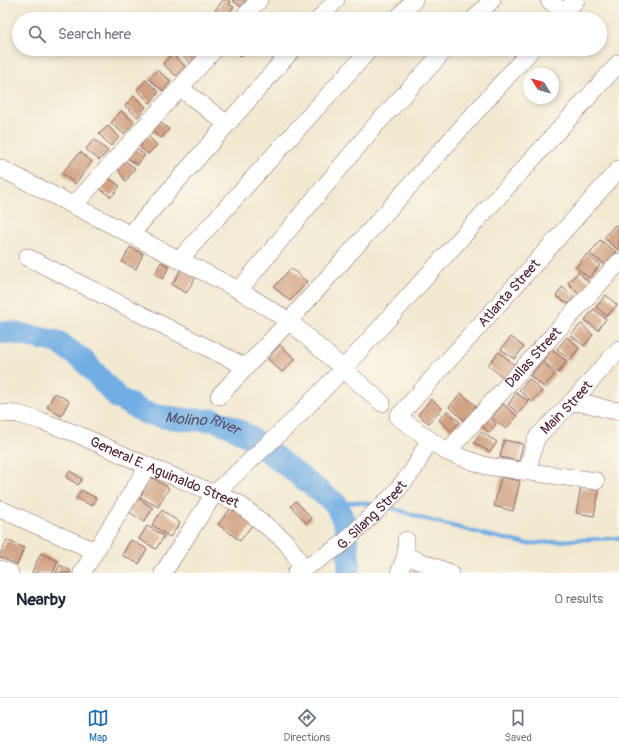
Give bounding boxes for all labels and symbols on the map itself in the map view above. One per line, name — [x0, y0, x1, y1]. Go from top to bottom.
north arrow — [523, 68, 559, 104]
street label: Atlanta Street — [474, 255, 544, 331]
street label: Dallas Street — [502, 323, 565, 391]
street label: Main Street — [537, 377, 596, 438]
water label: Molino River — [164, 408, 245, 440]
street label: General E. Aguinaldo Street — [87, 433, 242, 512]
street label: G. Silang Street — [333, 477, 411, 553]

